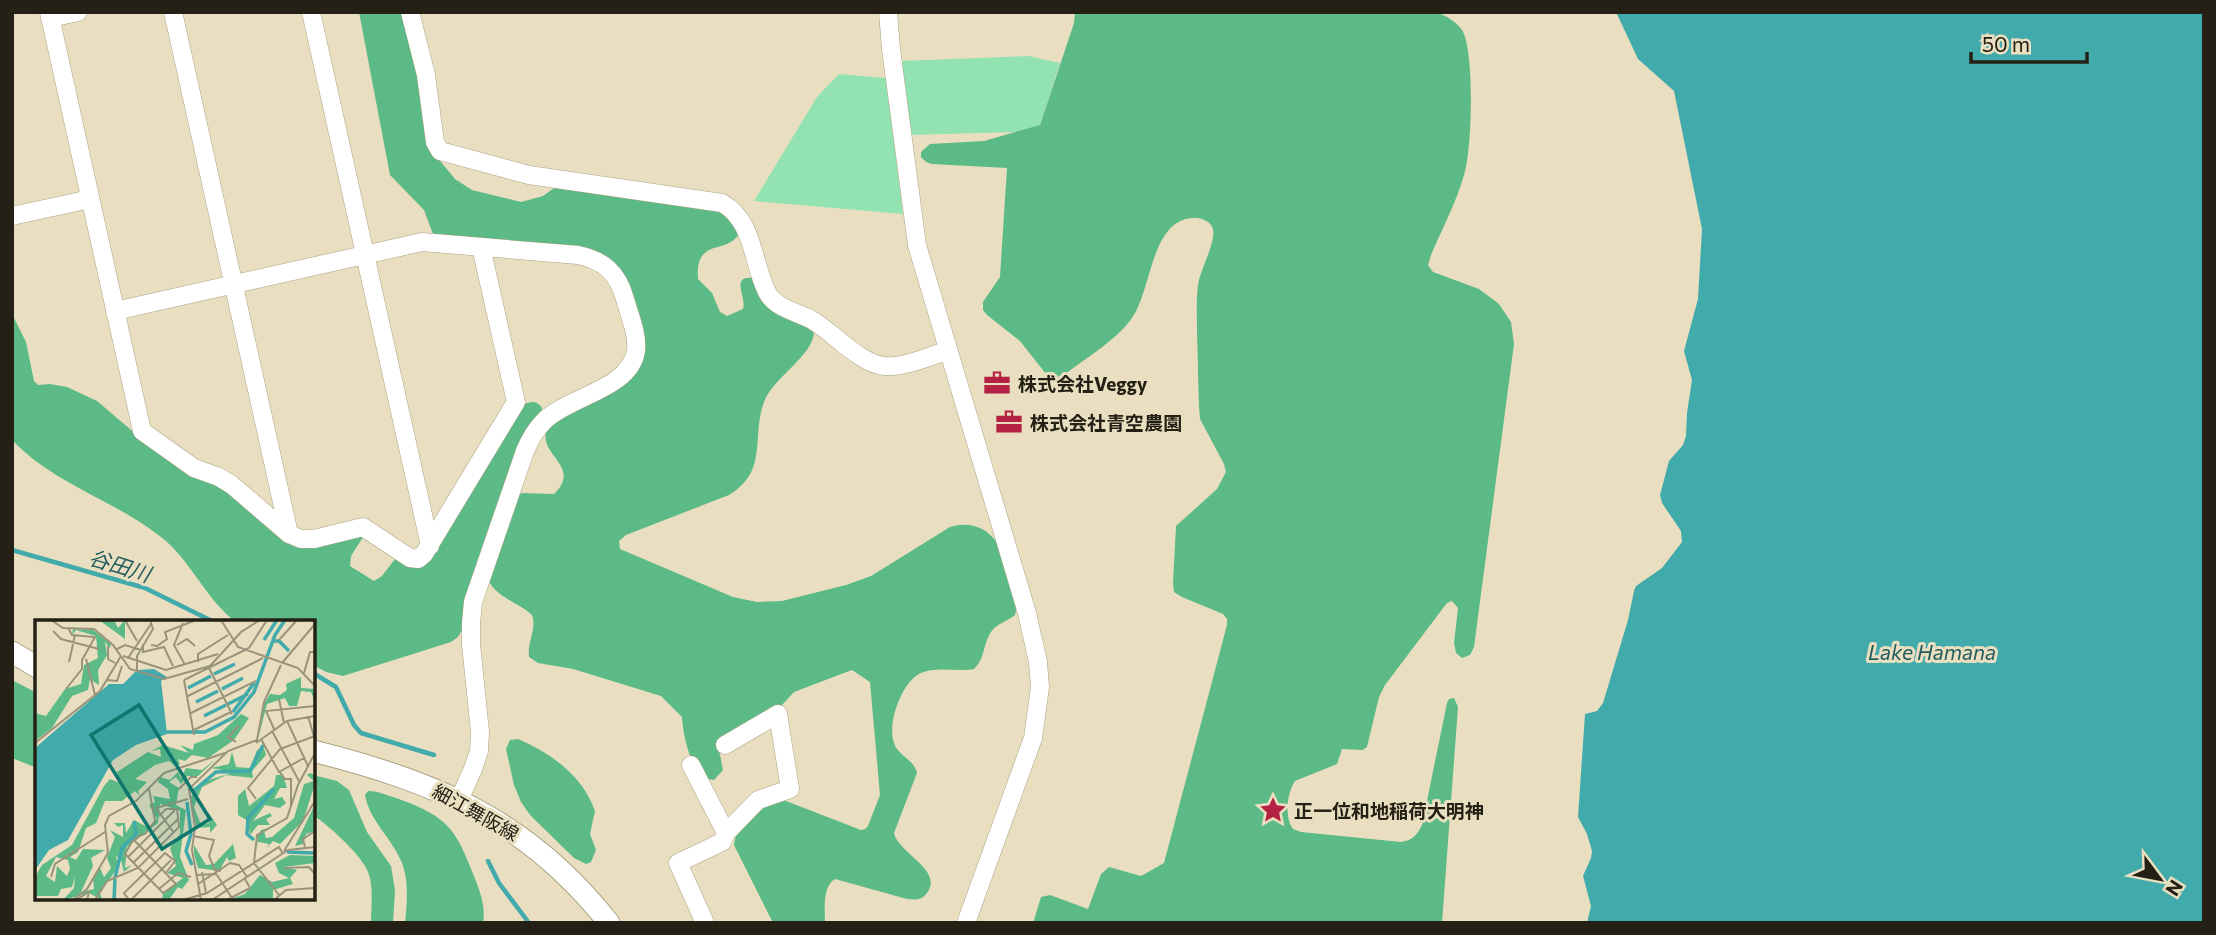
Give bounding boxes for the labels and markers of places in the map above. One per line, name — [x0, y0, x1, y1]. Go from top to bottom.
office icon: 株式会社Veggy — [982, 368, 1012, 398]
place label: 株式会社Veggy — [1018, 372, 1148, 395]
office icon: 株式会社青空農園 — [994, 407, 1024, 437]
place label: 株式会社青空農園 — [1030, 411, 1182, 434]
place icon: 正一位和地稲荷大明神 — [1258, 795, 1288, 825]
place label: 正一位和地稲荷大明神 — [1294, 799, 1484, 822]

